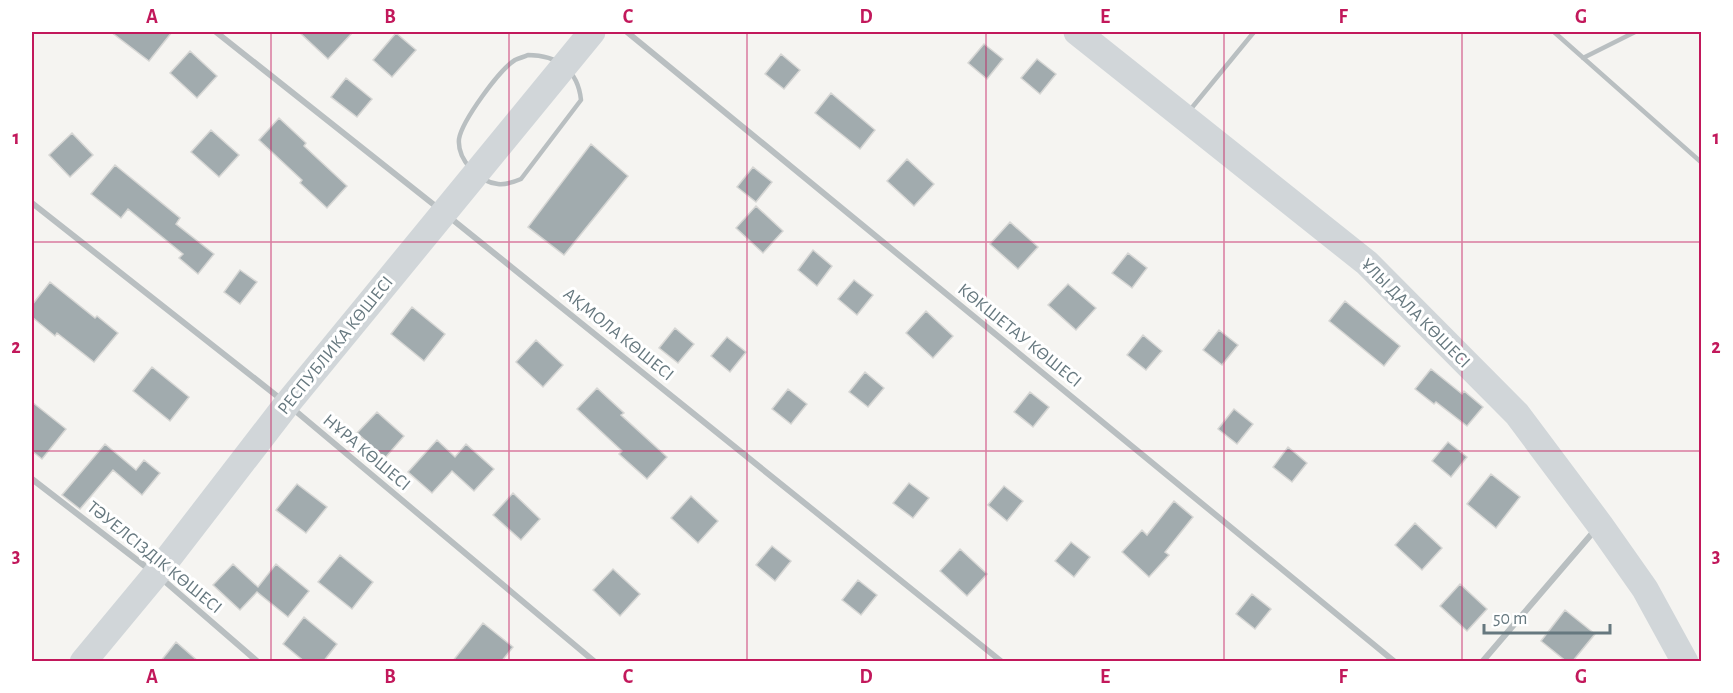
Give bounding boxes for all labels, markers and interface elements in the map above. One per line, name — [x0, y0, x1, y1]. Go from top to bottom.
text: A — [146, 7, 158, 27]
text: B — [384, 7, 396, 27]
text: C — [623, 7, 634, 27]
text: D — [859, 7, 873, 27]
text: E — [1100, 7, 1110, 27]
text: F — [1338, 7, 1348, 27]
text: G — [1575, 7, 1587, 27]
text: 1 — [12, 128, 20, 148]
text: 1 — [1712, 128, 1720, 148]
street label: ҰЛЫ ДАЛА КӨШЕСІ — [1357, 256, 1473, 372]
street label: РЕСПУБЛИКА КӨШЕСІ — [275, 273, 397, 418]
street label: КӨКШЕТАУ КӨШЕСІ — [954, 280, 1085, 391]
street label: АҚМОЛА КӨШЕСІ — [560, 285, 677, 385]
text: 2 — [11, 337, 21, 357]
text: 2 — [1711, 337, 1721, 357]
street label: НҰРА КӨШЕСІ — [319, 411, 414, 494]
street label: ТӘУЕЛСІЗДІК КӨШЕСІ — [84, 498, 225, 618]
text: 3 — [12, 546, 20, 566]
text: 3 — [1712, 546, 1720, 566]
scale bar — [1484, 597, 1610, 635]
text: 50 m — [1493, 610, 1527, 628]
text: A — [146, 667, 158, 687]
text: B — [384, 667, 396, 687]
text: C — [623, 667, 634, 687]
text: D — [859, 667, 873, 687]
text: E — [1100, 667, 1110, 687]
text: F — [1338, 667, 1348, 687]
text: G — [1575, 667, 1587, 687]

